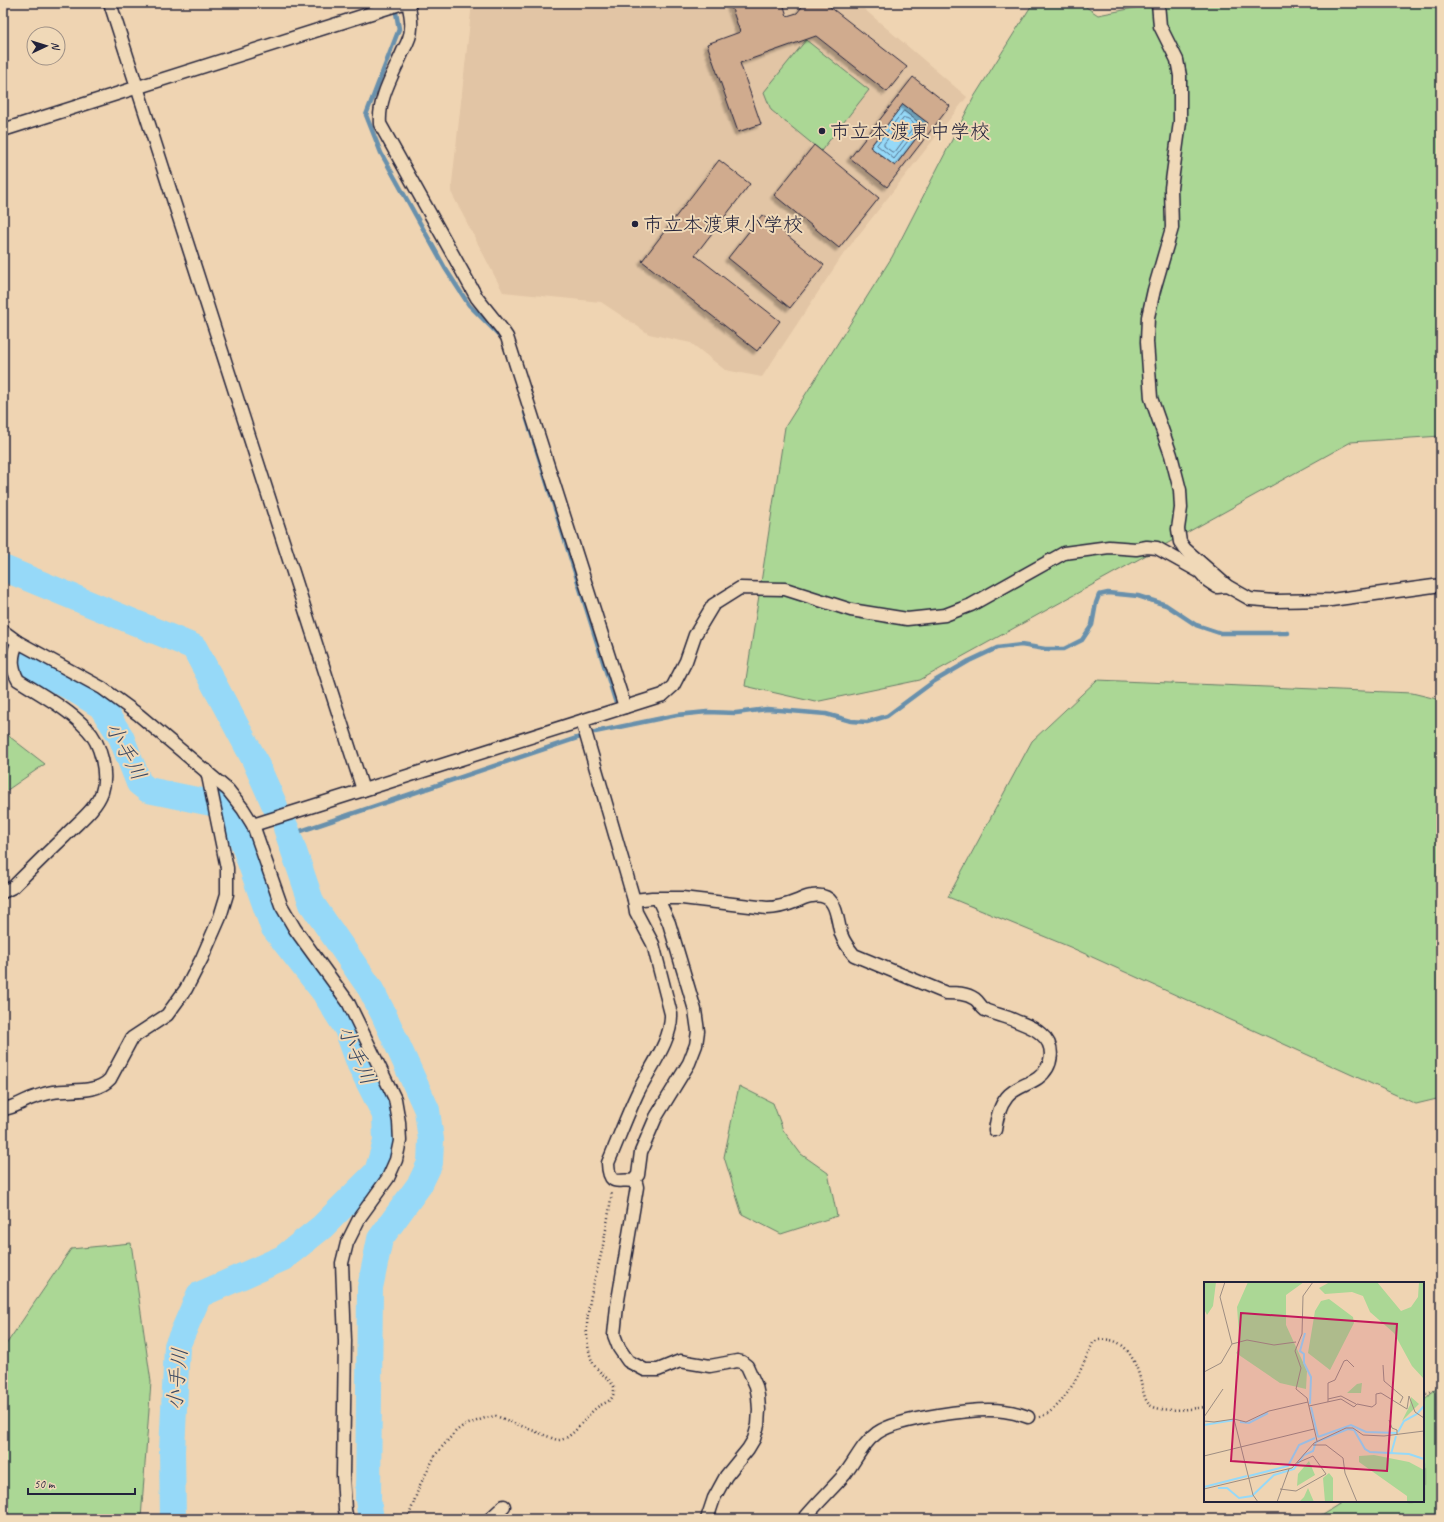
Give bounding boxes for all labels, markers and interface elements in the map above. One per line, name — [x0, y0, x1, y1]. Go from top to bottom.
north arrow — [26, 26, 66, 66]
text: N — [49, 41, 63, 51]
place label: 市立本渡東中学校 — [830, 119, 990, 144]
marker: 市立本渡東中学校 — [817, 126, 827, 136]
place label: 市立本渡東小学校 — [643, 212, 803, 237]
marker: 市立本渡東小学校 — [630, 219, 640, 229]
water label: 小手川 — [100, 717, 152, 785]
water label: 小手川 — [332, 1021, 382, 1089]
inset map — [1204, 1282, 1424, 1502]
water label: 小手川 — [161, 1346, 193, 1412]
scale bar — [28, 1470, 135, 1496]
text: 50 m — [34, 1476, 56, 1492]

